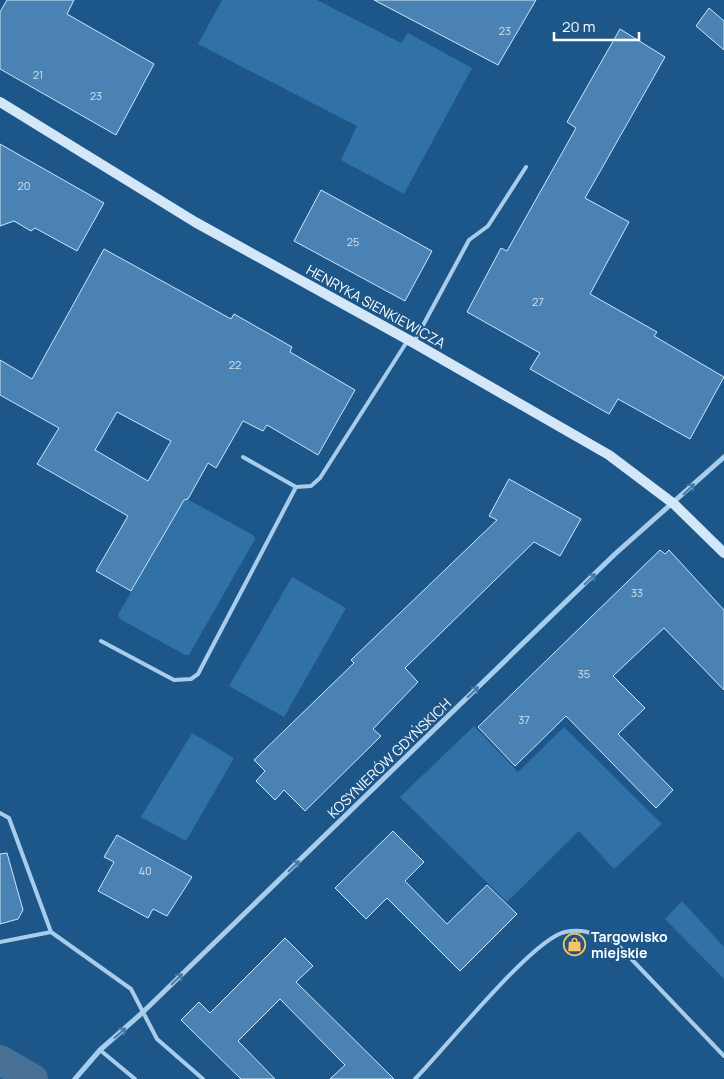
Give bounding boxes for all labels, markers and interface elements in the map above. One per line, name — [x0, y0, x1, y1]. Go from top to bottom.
scale bar — [554, 10, 639, 42]
text: 20 m — [562, 16, 595, 37]
house number: 23 — [499, 23, 511, 38]
house number: 21 — [33, 67, 43, 82]
house number: 23 — [90, 88, 102, 103]
house number: 20 — [18, 178, 30, 193]
house number: 25 — [347, 234, 359, 249]
street label: HENRYKA SIENKIEWICZA — [303, 260, 449, 352]
house number: 27 — [532, 294, 544, 309]
house number: 22 — [229, 357, 241, 372]
one-way arrow — [683, 483, 695, 495]
one-way arrow — [583, 573, 596, 585]
house number: 33 — [631, 585, 643, 600]
house number: 35 — [578, 666, 590, 681]
one-way arrow — [467, 686, 479, 698]
street label: KOSYNIERÓW GDYŃSKICH — [323, 694, 455, 822]
house number: 37 — [518, 712, 530, 727]
one-way arrow — [287, 860, 300, 872]
house number: 40 — [138, 863, 152, 878]
place label: Targowisko miejskie — [591, 927, 668, 962]
shop icon: Targowisko miejskie — [563, 932, 587, 956]
one-way arrow — [171, 973, 183, 986]
one-way arrow — [113, 1027, 126, 1039]

